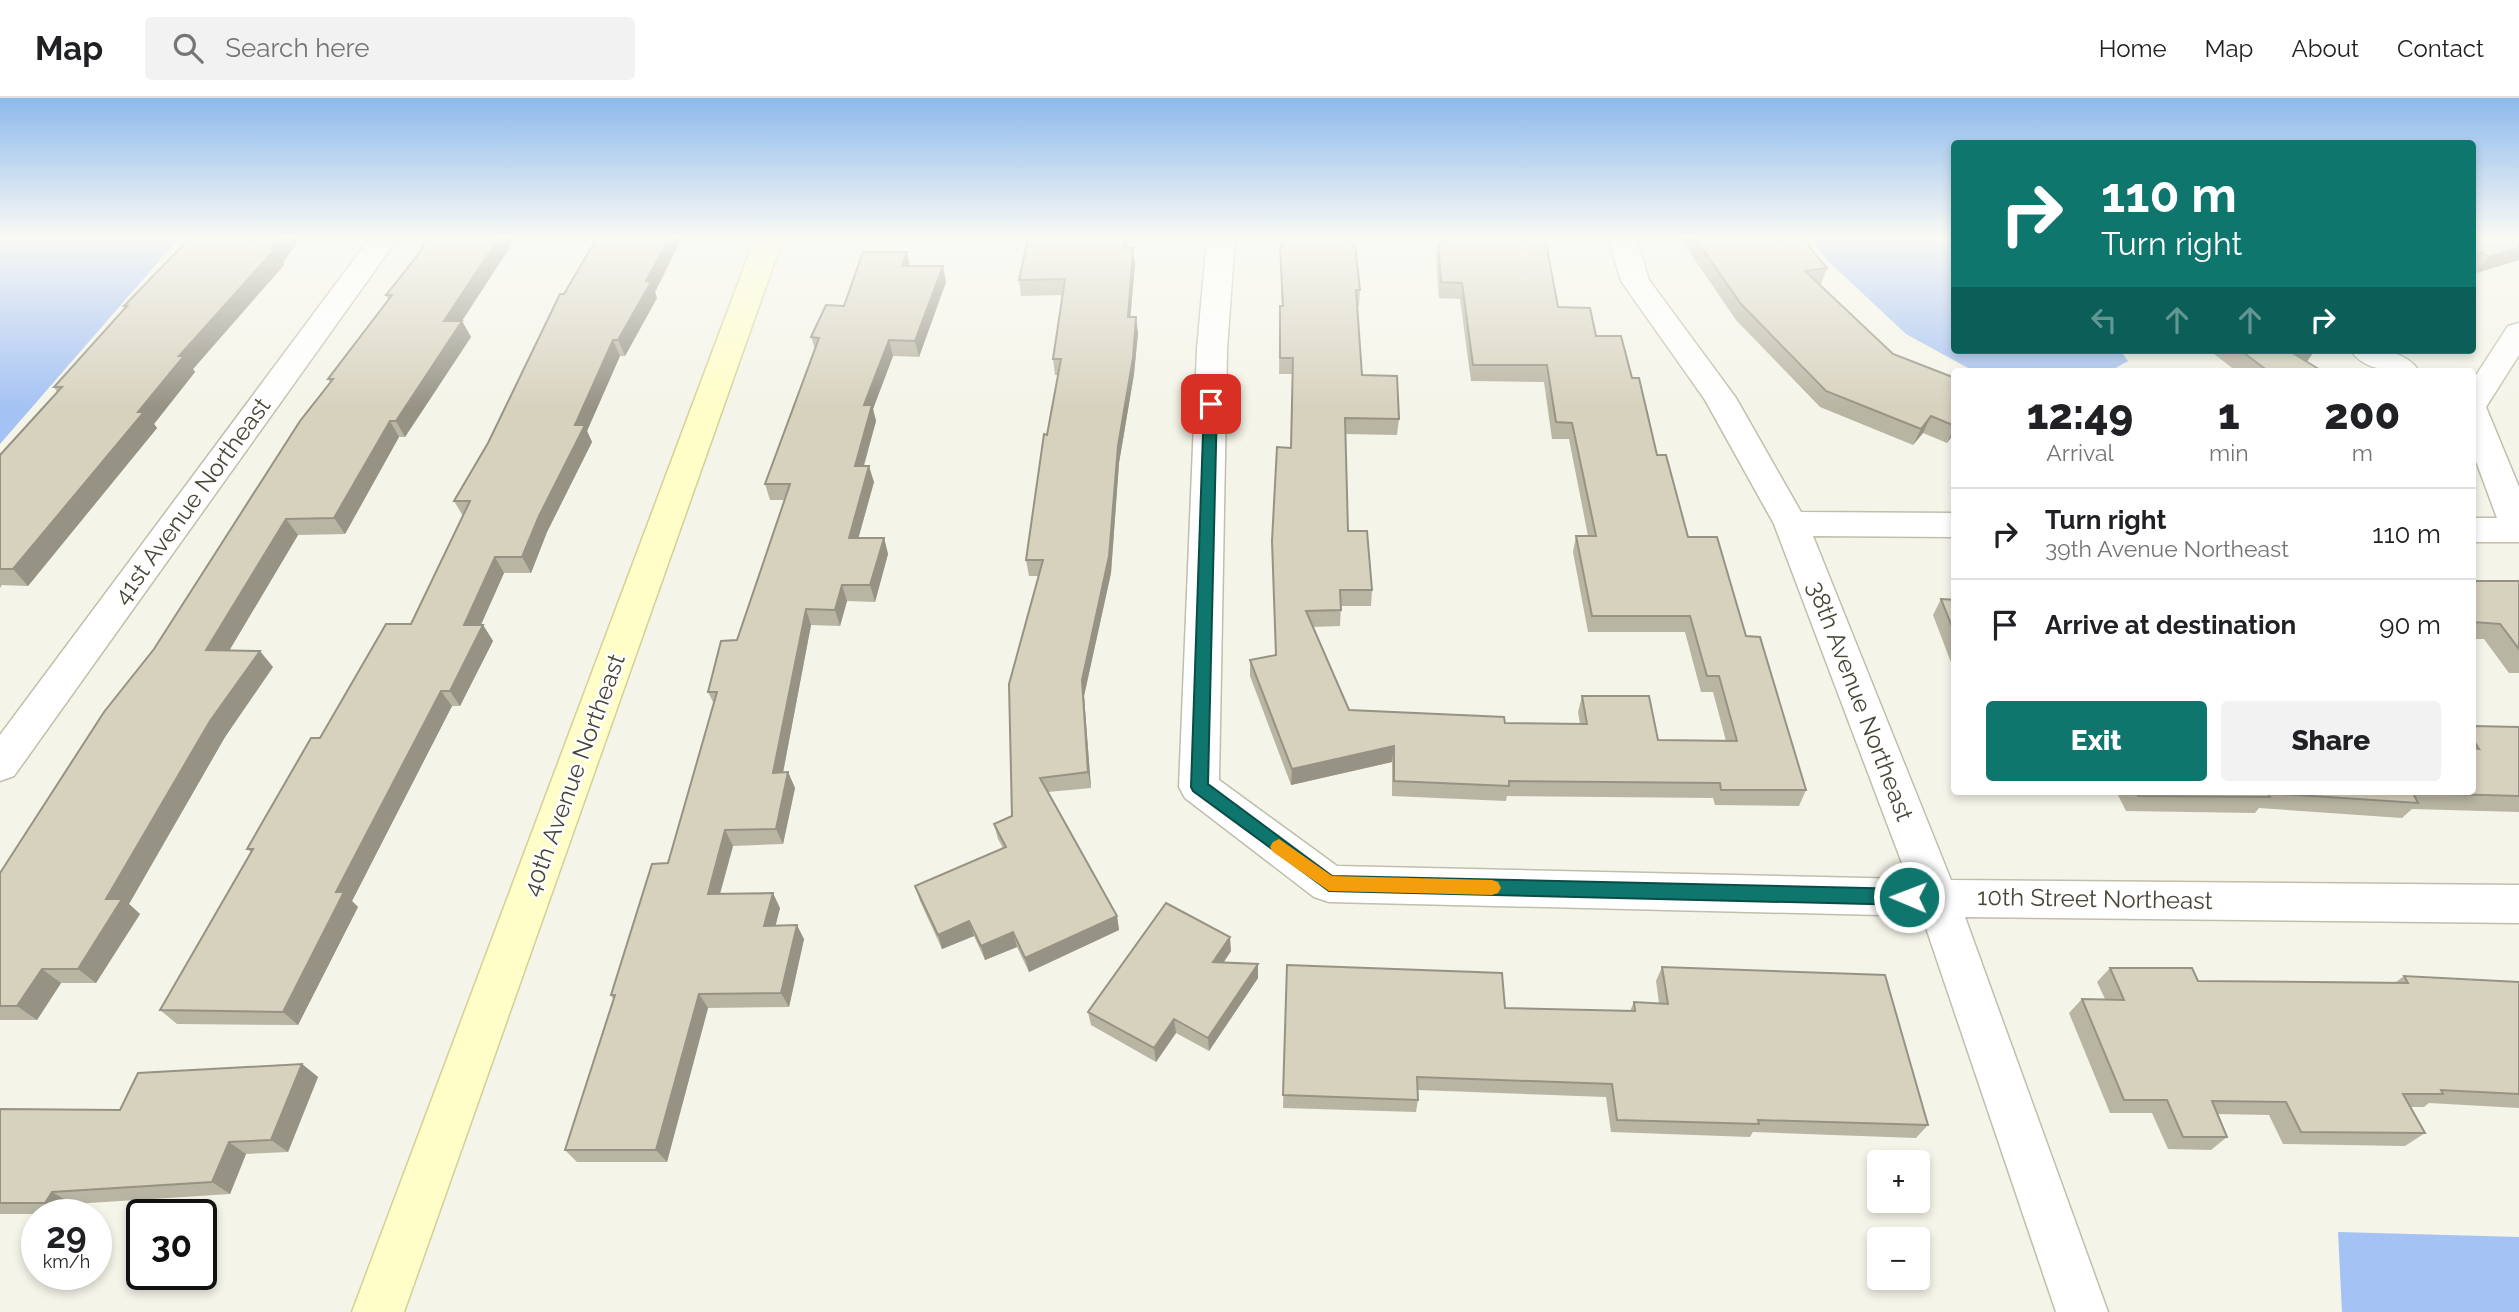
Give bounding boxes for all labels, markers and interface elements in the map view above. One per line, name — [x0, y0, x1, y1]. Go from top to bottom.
search box — [145, 17, 635, 80]
text: Map — [35, 29, 103, 68]
icon: search — [169, 29, 207, 67]
text: Search here — [225, 33, 370, 63]
text: Home — [2099, 34, 2167, 63]
text: Map — [2205, 34, 2253, 63]
text: About — [2291, 34, 2359, 63]
text: Contact — [2397, 34, 2484, 63]
text: 110 m — [2101, 166, 2237, 223]
icon: right — [1986, 168, 2077, 259]
text: Turn right — [2101, 225, 2242, 262]
icon: left — [2085, 301, 2123, 339]
icon: ahead — [2158, 301, 2196, 339]
icon: ahead — [2231, 301, 2269, 339]
icon: right — [2304, 301, 2342, 339]
pin — [1181, 374, 1241, 434]
icon: arrive — [1192, 385, 1230, 423]
text: 12:49 — [2027, 390, 2133, 439]
text: 1 — [2218, 390, 2240, 439]
text: 200 — [2324, 390, 2400, 439]
street label: 41st Avenue Northeast — [107, 392, 276, 610]
text: Arrival — [2046, 439, 2114, 466]
text: min — [2209, 439, 2249, 466]
text: m — [2352, 439, 2373, 466]
text: Turn right — [2045, 505, 2166, 535]
icon: right — [1986, 515, 2024, 553]
text: 110 m — [2372, 519, 2441, 549]
text: 39th Avenue Northeast — [2045, 535, 2289, 562]
street label: 38th Avenue Northeast — [1801, 577, 1920, 825]
icon: arrive — [1986, 606, 2024, 644]
text: Arrive at destination — [2045, 610, 2296, 640]
text: 90 m — [2379, 610, 2441, 640]
street label: 40th Avenue Northeast — [516, 650, 631, 900]
button: Exit — [1986, 701, 2207, 781]
button: Share — [2221, 701, 2441, 781]
position arrow — [1872, 860, 1946, 934]
street label: 10th Street Northeast — [1977, 882, 2213, 915]
map controls — [1867, 1150, 1930, 1290]
button: + — [1867, 1150, 1930, 1213]
speed limit sign: 30 — [126, 1199, 217, 1290]
text: 29 — [46, 1215, 87, 1256]
button: − — [1867, 1227, 1930, 1290]
text: km/h — [43, 1251, 90, 1272]

